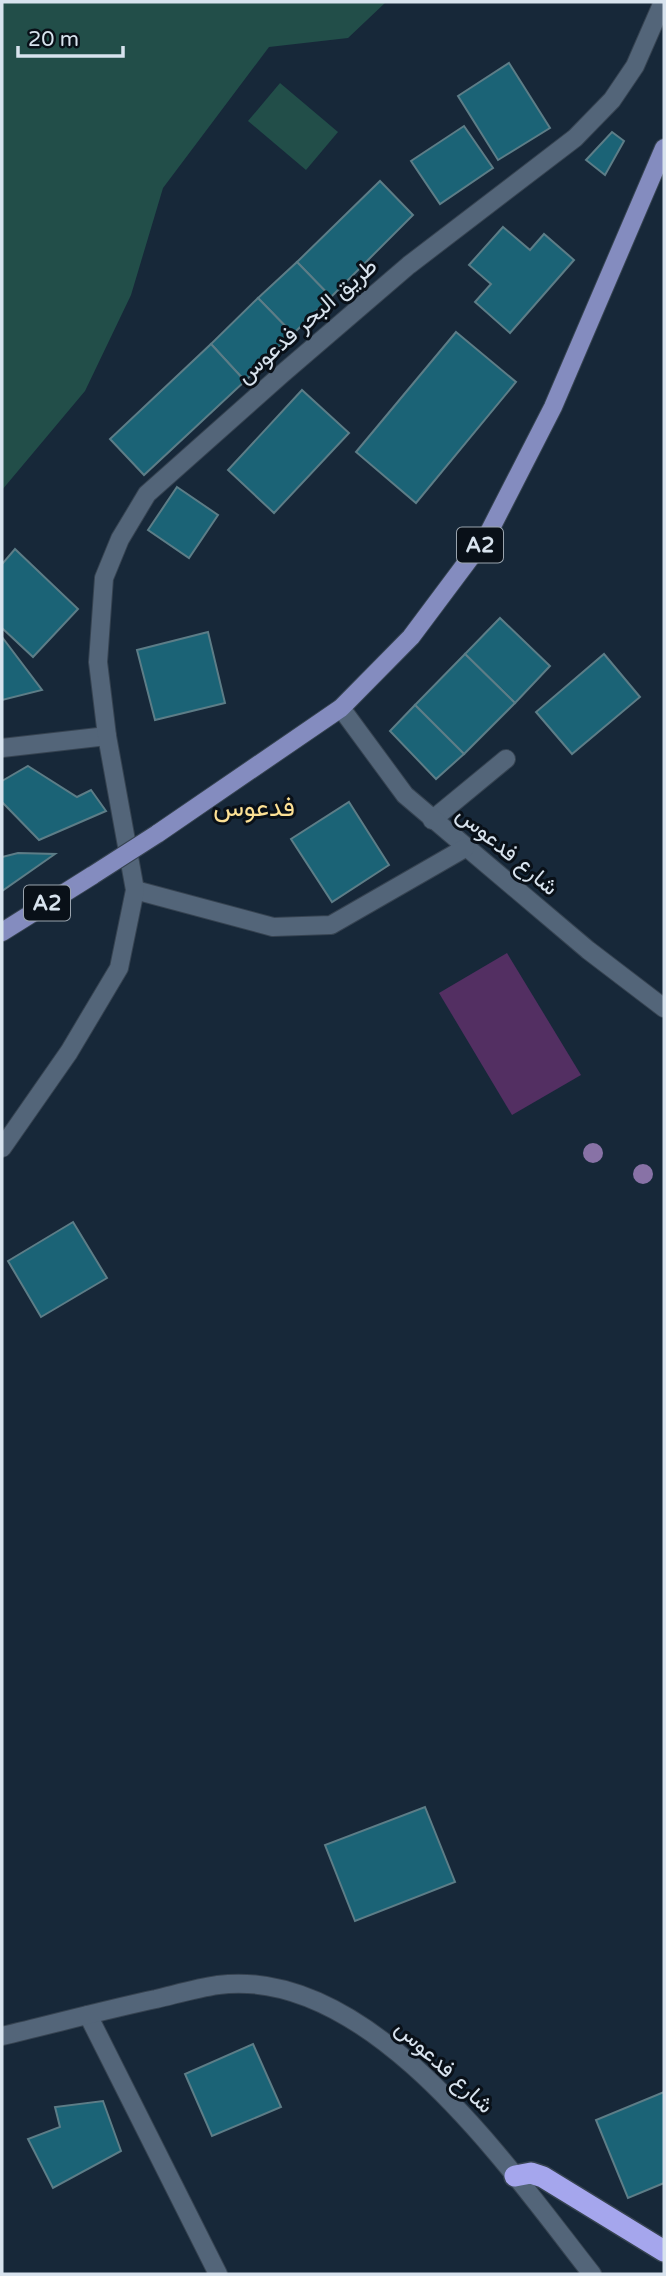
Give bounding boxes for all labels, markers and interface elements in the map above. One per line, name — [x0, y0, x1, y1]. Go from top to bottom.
scale bar — [18, 14, 122, 58]
text: 20 m — [28, 27, 79, 52]
street label: طريق البحر فدعوس — [231, 252, 383, 390]
road number: A2 — [457, 528, 503, 562]
district label: فدعوس — [213, 792, 295, 823]
street label: شارع فدعوس — [450, 800, 564, 902]
road number: A2 — [24, 886, 70, 920]
street label: شارع فدعوس — [388, 2014, 499, 2120]

